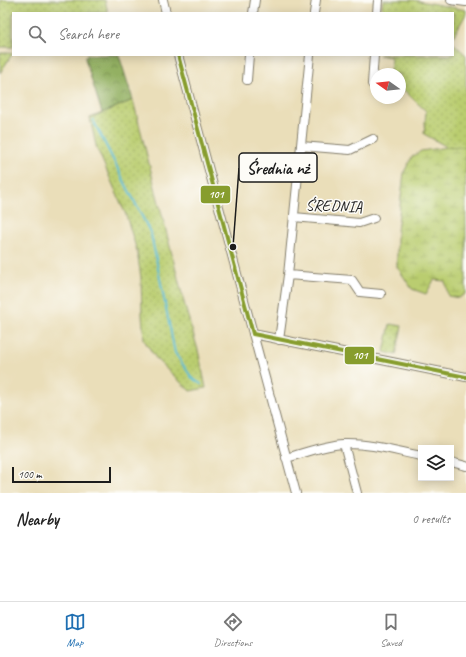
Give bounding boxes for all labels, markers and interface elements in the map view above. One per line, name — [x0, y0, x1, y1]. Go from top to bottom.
search box — [12, 12, 454, 56]
icon: search — [26, 23, 48, 45]
text: Search here — [58, 25, 119, 44]
north arrow — [370, 68, 406, 104]
callout: Średnia nż — [239, 153, 317, 182]
text: Średnia nż — [247, 157, 311, 179]
line badge: 101 — [200, 185, 231, 204]
text: 101 — [209, 187, 224, 201]
street label: ŚREDNIA — [305, 195, 364, 217]
line badge: 101 — [344, 346, 375, 365]
text: 101 — [353, 348, 368, 362]
map controls — [418, 445, 454, 481]
button: layers — [418, 445, 454, 481]
scale bar — [12, 465, 111, 484]
text: 100 m — [18, 467, 42, 481]
text: Nearby — [16, 509, 59, 530]
text: 0 results — [412, 511, 450, 527]
tab: Map — [64, 611, 86, 649]
tab: Directions — [214, 611, 252, 649]
tab: Saved — [380, 611, 402, 649]

